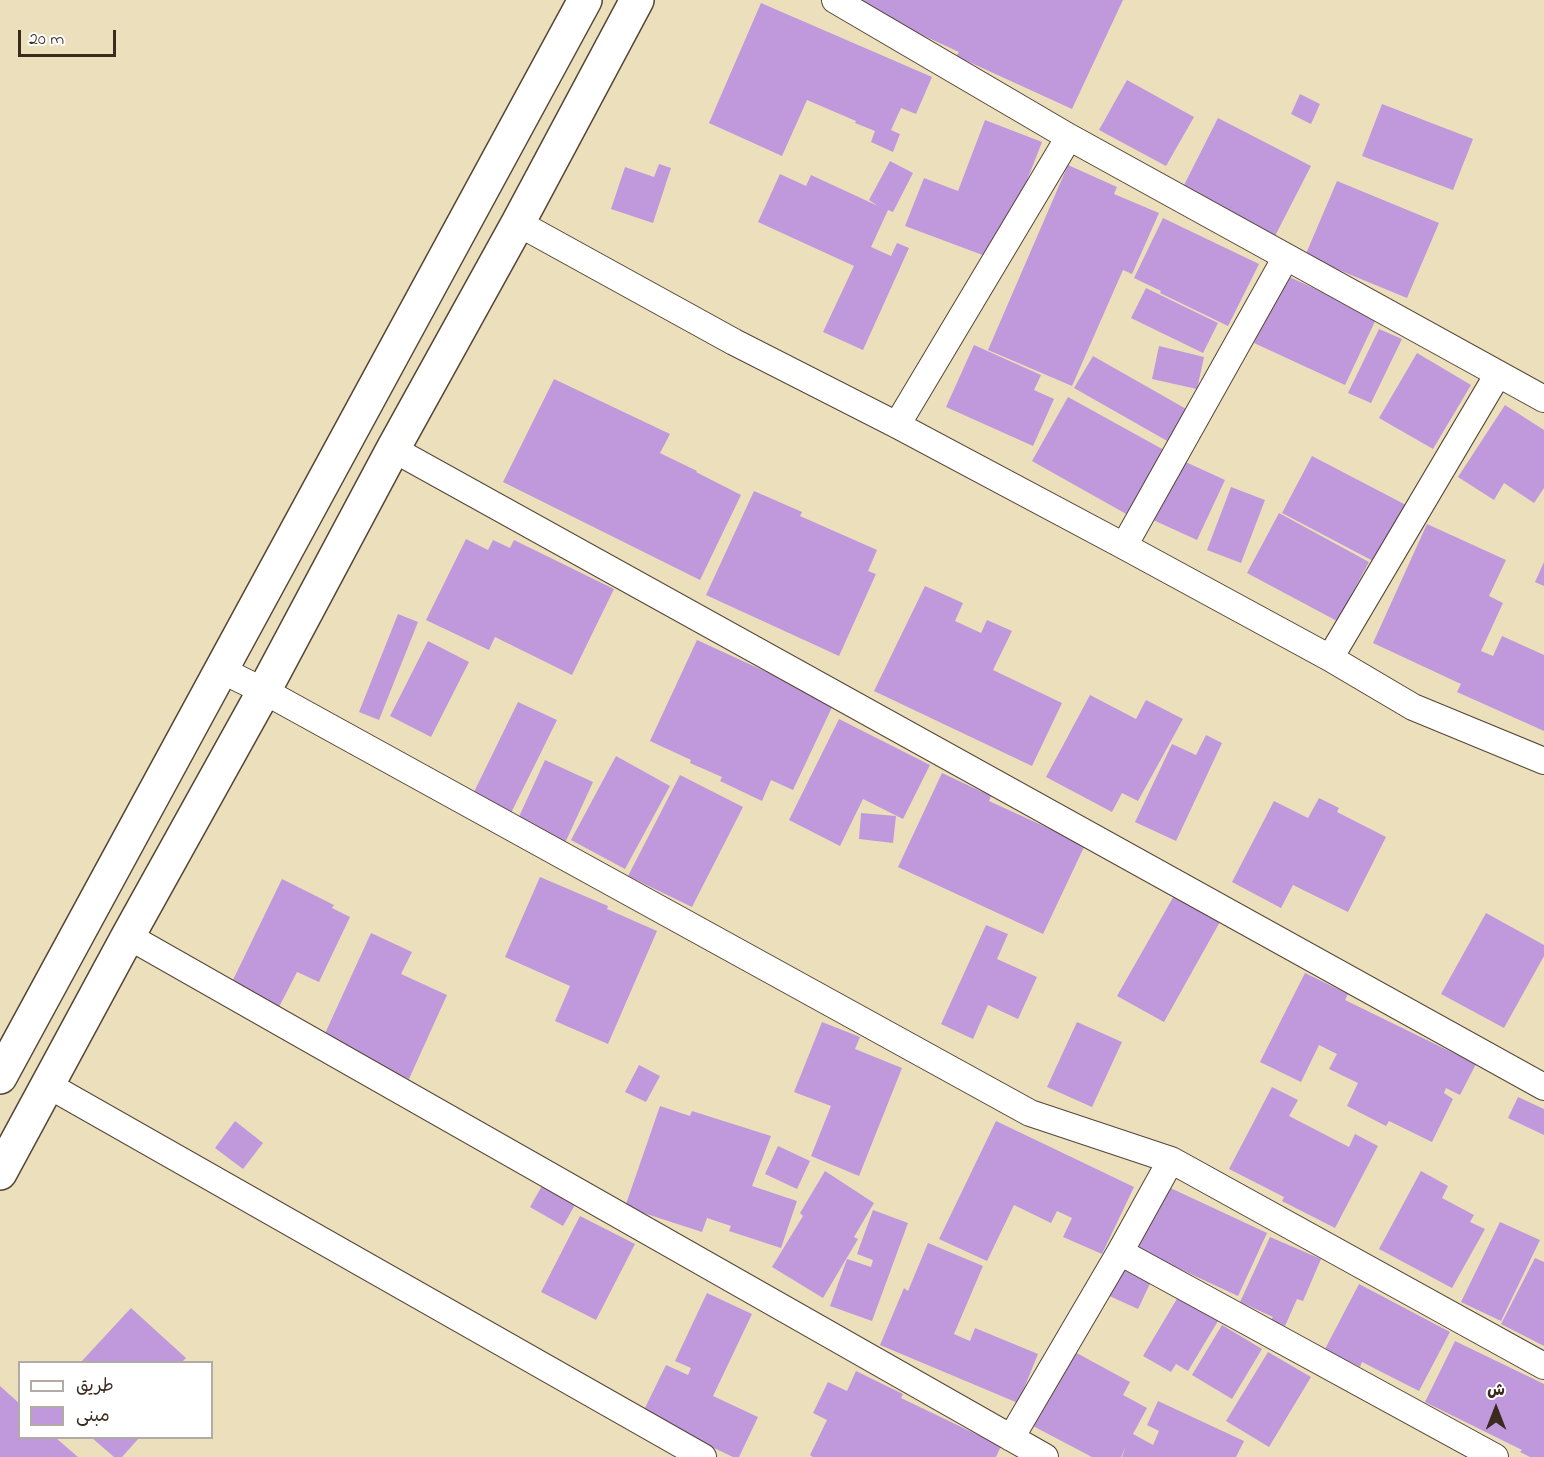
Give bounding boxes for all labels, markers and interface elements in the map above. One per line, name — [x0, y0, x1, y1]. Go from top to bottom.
scale bar — [21, 18, 118, 56]
text: 20 m — [29, 27, 64, 53]
legend — [18, 1361, 213, 1439]
text: طريق — [76, 1374, 114, 1400]
north arrow — [1466, 1379, 1526, 1439]
text: ش — [1487, 1379, 1505, 1403]
text: مبنى — [76, 1404, 110, 1430]

